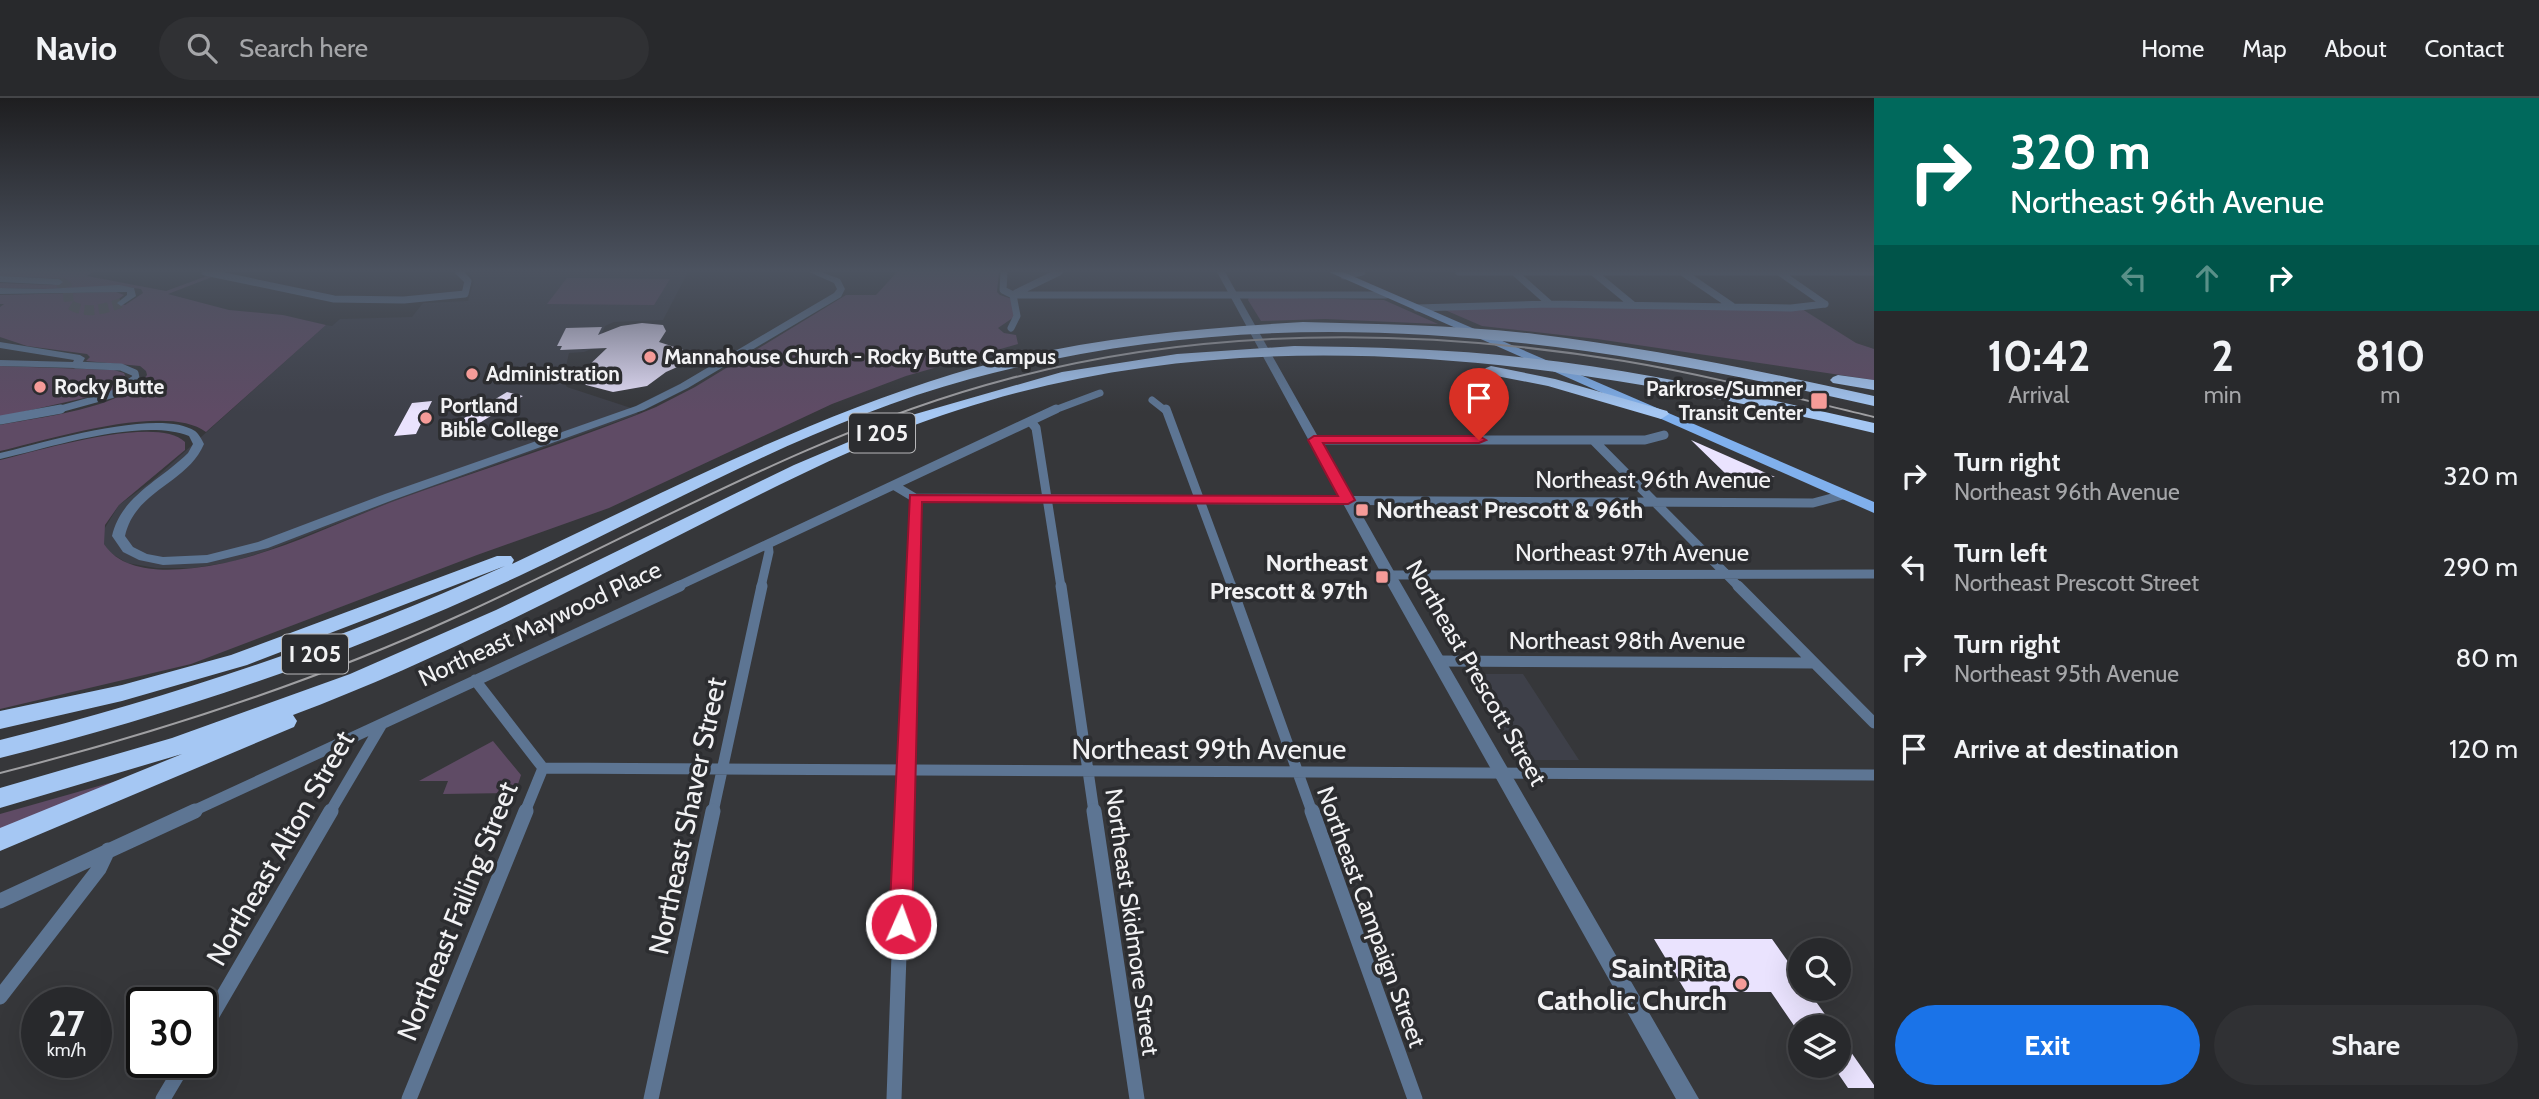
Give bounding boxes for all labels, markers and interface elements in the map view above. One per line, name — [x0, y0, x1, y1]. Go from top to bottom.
search box — [159, 17, 649, 80]
text: Navio — [35, 28, 117, 68]
icon: search — [183, 29, 221, 67]
text: Search here — [239, 32, 368, 64]
text: Home — [2141, 34, 2204, 63]
text: Map — [2242, 34, 2287, 63]
text: About — [2325, 34, 2387, 63]
text: Contact — [2425, 34, 2504, 63]
text: 320 m — [2010, 122, 2151, 181]
icon: right — [1895, 126, 1986, 217]
text: Northeast 96th Avenue — [2010, 182, 2324, 221]
icon: left — [2115, 259, 2153, 297]
icon: ahead — [2188, 259, 2226, 297]
icon: right — [2261, 259, 2299, 297]
text: 10:42 — [1987, 330, 2090, 382]
text: 2 — [2212, 330, 2234, 382]
text: 810 — [2355, 330, 2426, 382]
place label: Mannahouse Church - Rocky Butte Campus — [664, 344, 1056, 369]
marker: Mannahouse Church - Rocky Butte Campus — [642, 349, 658, 365]
place label: Administration — [486, 361, 620, 386]
marker: Administration — [464, 366, 480, 382]
pin — [1449, 368, 1509, 440]
place label: Rocky Butte — [54, 374, 165, 399]
place label: Parkrose/Sumner Transit Center — [1646, 376, 1803, 425]
marker: Rocky Butte — [32, 379, 48, 395]
icon: arrive — [1460, 379, 1498, 417]
text: Arrival — [2008, 381, 2069, 409]
text: min — [2204, 381, 2242, 409]
text: m — [2380, 381, 2400, 409]
marker: Parkrose/Sumner Transit Center — [1809, 391, 1829, 411]
place label: Portland Bible College — [440, 393, 559, 442]
marker: Portland Bible College — [418, 410, 434, 426]
road number: I 205 — [849, 414, 915, 452]
text: Turn right — [1954, 446, 2060, 478]
icon: right — [1895, 457, 1933, 495]
text: 320 m — [2444, 460, 2518, 492]
street label: Northeast 96th Avenue — [1535, 465, 1771, 494]
text: Northeast 96th Avenue — [1954, 478, 2180, 506]
place label: Northeast Prescott & 96th — [1376, 495, 1643, 524]
marker: Northeast Prescott & 96th — [1354, 502, 1370, 518]
text: Turn left — [1954, 537, 2047, 569]
street label: Northeast 97th Avenue — [1515, 538, 1749, 567]
place label: Northeast Prescott & 97th — [1210, 548, 1368, 605]
icon: left — [1895, 548, 1933, 586]
text: 290 m — [2443, 551, 2518, 583]
street label: Northeast Maywood Place — [414, 555, 666, 693]
street label: Northeast Prescott Street — [1400, 555, 1553, 791]
marker: Northeast Prescott & 97th — [1374, 569, 1390, 585]
text: Northeast Prescott Street — [1954, 569, 2199, 597]
street label: Northeast 98th Avenue — [1509, 626, 1745, 655]
text: Turn right — [1954, 628, 2060, 660]
road number: I 205 — [282, 634, 348, 674]
icon: right — [1895, 639, 1933, 677]
text: 80 m — [2455, 642, 2518, 674]
text: Northeast 95th Avenue — [1954, 660, 2179, 688]
street label: Northeast Shaver Street — [641, 674, 733, 958]
street label: Northeast Alton Street — [199, 725, 361, 971]
icon: arrive — [1895, 730, 1933, 768]
street label: Northeast 99th Avenue — [1072, 732, 1346, 766]
text: Arrive at destination — [1954, 733, 2179, 765]
text: 120 m — [2449, 733, 2518, 765]
street label: Northeast Failing Street — [390, 777, 524, 1045]
street label: Northeast Campaign Street — [1311, 782, 1432, 1051]
street label: Northeast Skidmore Street — [1099, 786, 1166, 1057]
position arrow — [864, 887, 938, 961]
map controls — [1788, 938, 1851, 1078]
button: search — [1788, 938, 1851, 1001]
place label: Saint Rita Catholic Church — [1537, 951, 1727, 1017]
marker: Saint Rita Catholic Church — [1733, 976, 1749, 992]
speed limit sign: 30 — [126, 987, 217, 1078]
text: 27 — [48, 1002, 85, 1045]
button: Exit — [1895, 1005, 2200, 1085]
button: Share — [2214, 1005, 2518, 1085]
button: layers — [1788, 1015, 1851, 1078]
text: km/h — [47, 1039, 86, 1061]

